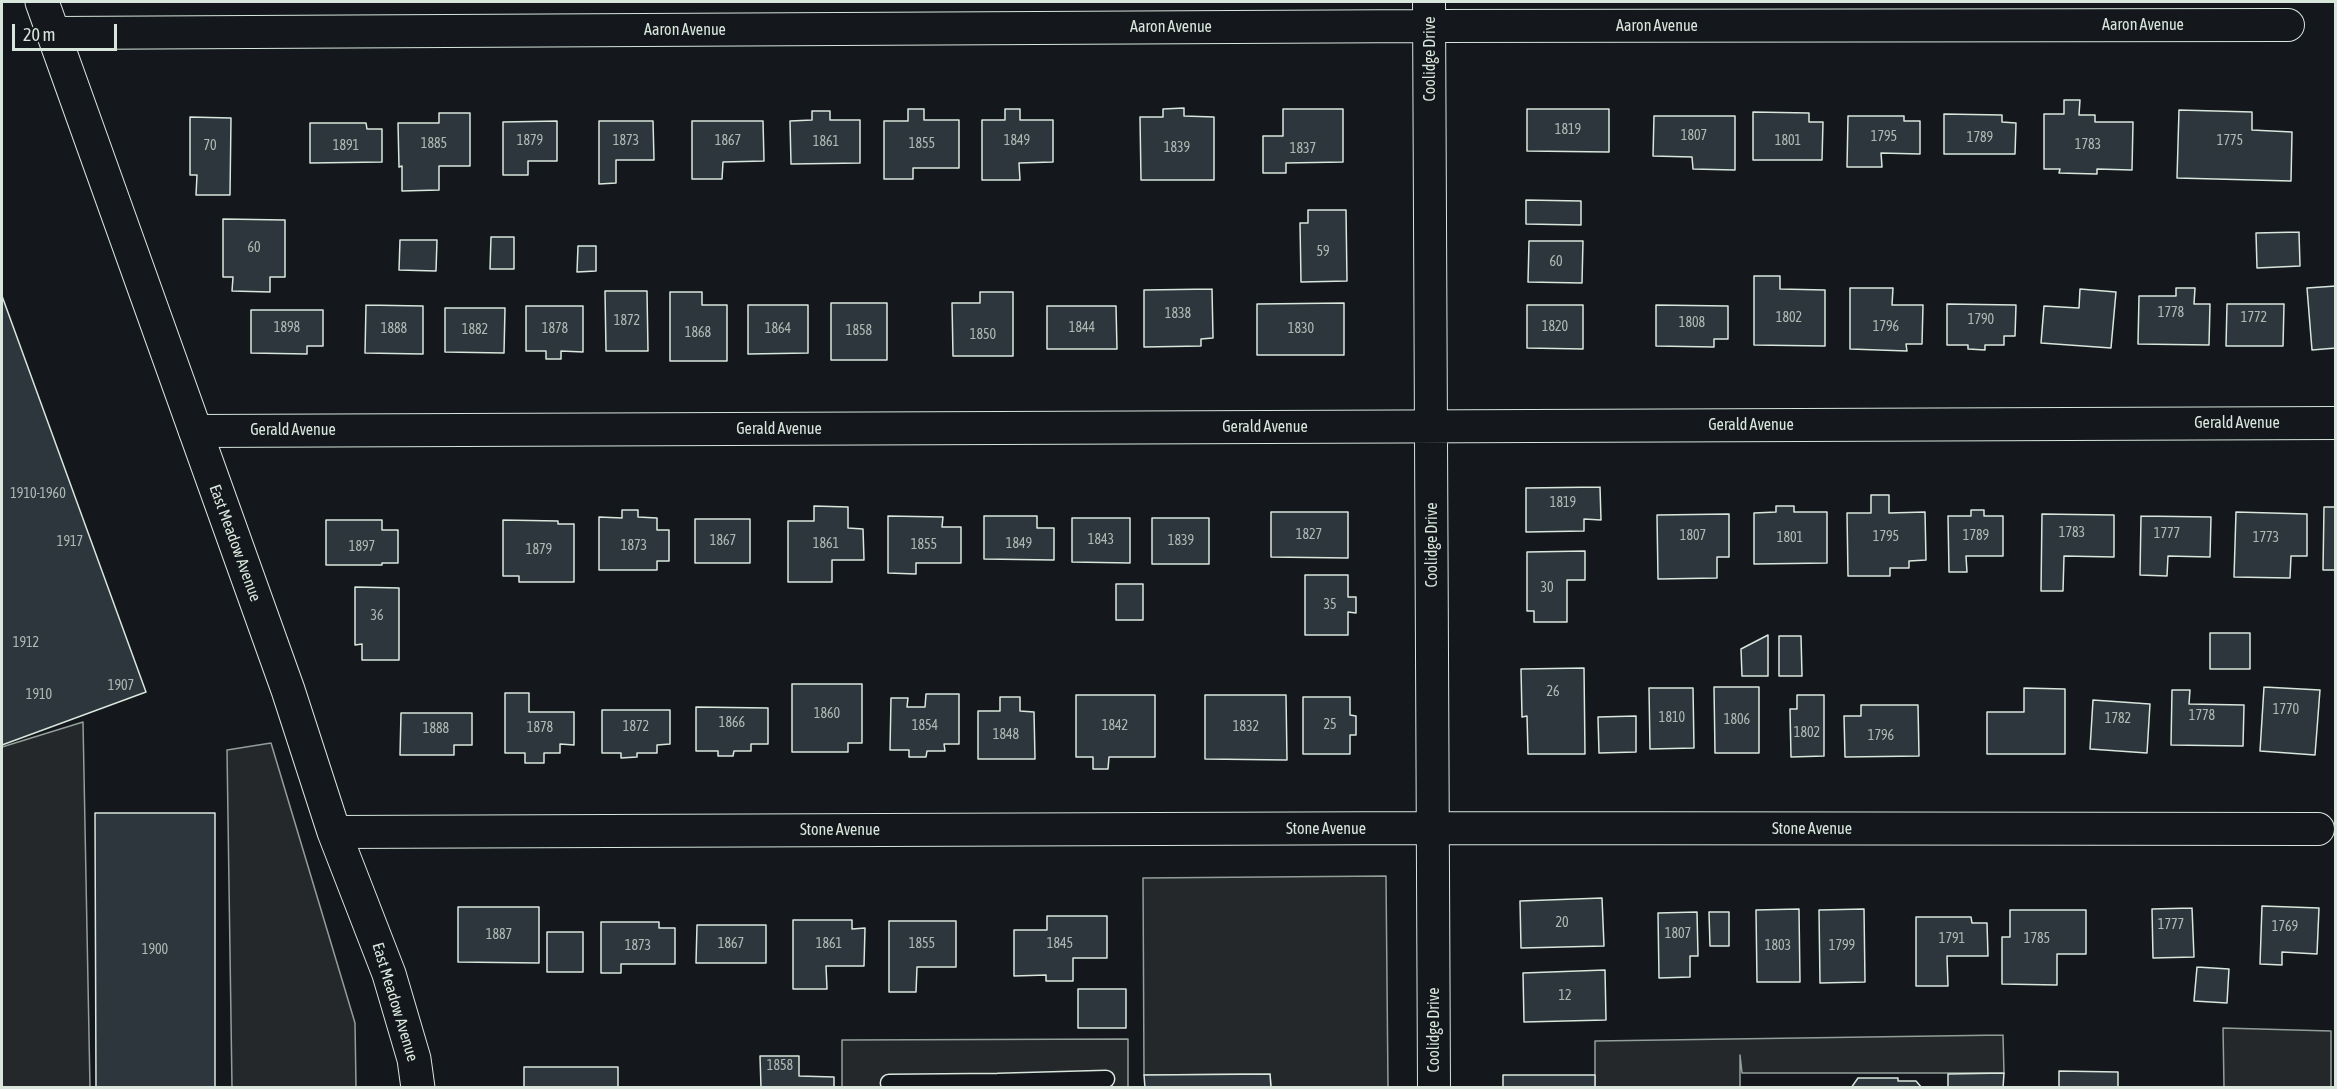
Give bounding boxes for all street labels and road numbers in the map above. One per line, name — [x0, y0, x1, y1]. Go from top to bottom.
street label: Aaron Avenue — [2102, 15, 2184, 35]
street label: Aaron Avenue — [1616, 16, 1698, 36]
street label: Aaron Avenue — [1130, 17, 1212, 37]
street label: Coolidge Drive — [1420, 17, 1440, 101]
street label: Aaron Avenue — [644, 20, 726, 40]
street label: Gerald Avenue — [2194, 413, 2280, 433]
street label: Gerald Avenue — [1708, 415, 1794, 435]
street label: Gerald Avenue — [1222, 417, 1308, 437]
street label: Gerald Avenue — [736, 419, 822, 439]
street label: Gerald Avenue — [250, 420, 336, 440]
street label: East Meadow Avenue — [205, 482, 265, 604]
street label: Coolidge Drive — [1422, 503, 1442, 587]
street label: Stone Avenue — [1286, 819, 1366, 839]
street label: Stone Avenue — [1772, 819, 1852, 839]
street label: Stone Avenue — [800, 820, 880, 840]
street label: East Meadow Avenue — [368, 940, 422, 1064]
street label: Coolidge Drive — [1424, 988, 1444, 1072]

